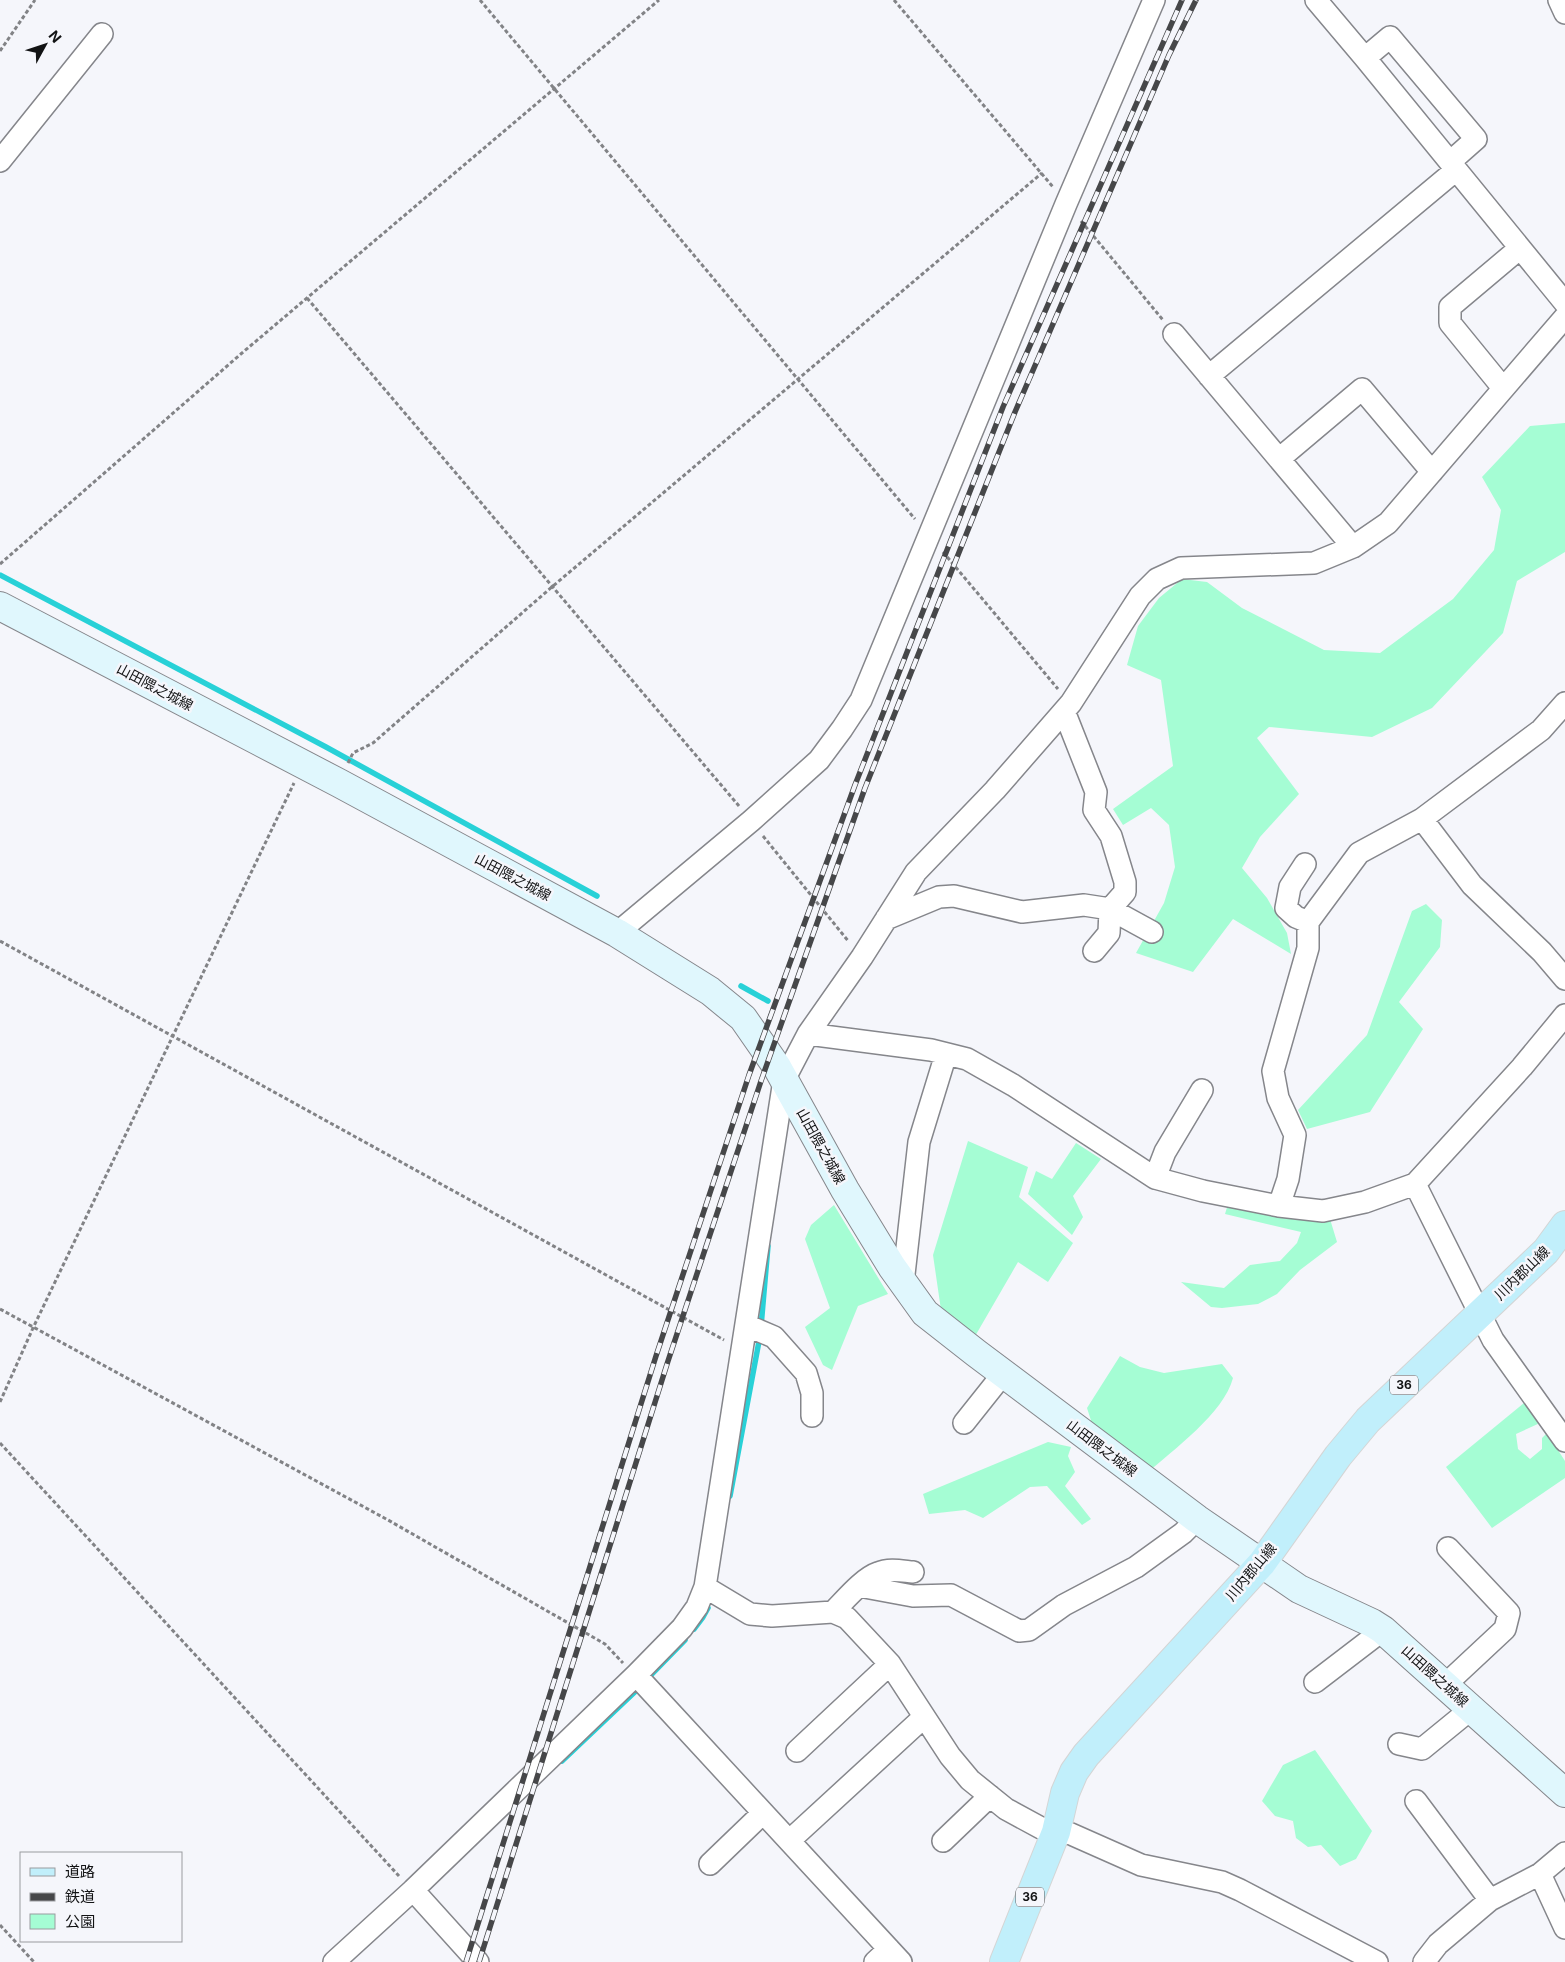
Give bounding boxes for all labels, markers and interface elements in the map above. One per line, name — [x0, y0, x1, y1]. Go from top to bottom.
north arrow — [20, 20, 70, 70]
text: N — [45, 27, 65, 46]
street label: 山田隈之城線 — [114, 659, 196, 714]
street label: 山田隈之城線 — [472, 849, 554, 904]
street label: 山田隈之城線 — [794, 1105, 849, 1187]
street label: 川内郡山線 — [1491, 1242, 1553, 1303]
road number: 36 — [1390, 1376, 1418, 1394]
street label: 山田隈之城線 — [1064, 1416, 1141, 1480]
street label: 川内郡山線 — [1222, 1539, 1280, 1604]
street label: 山田隈之城線 — [1398, 1641, 1472, 1710]
legend — [20, 1852, 182, 1942]
text: 道路 — [65, 1862, 95, 1881]
text: 鉄道 — [65, 1887, 95, 1906]
road number: 36 — [1016, 1888, 1044, 1906]
text: 公園 — [65, 1912, 95, 1931]

